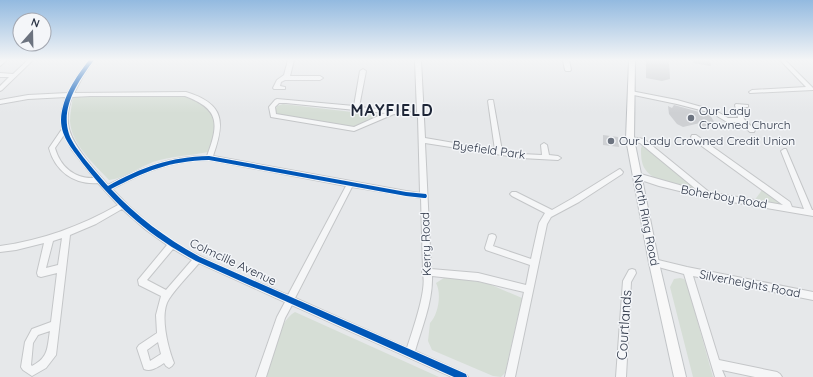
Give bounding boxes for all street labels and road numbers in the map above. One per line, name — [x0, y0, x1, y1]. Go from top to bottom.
street label: Byefield Park — [452, 137, 527, 162]
street label: North Ring Road — [630, 173, 663, 267]
street label: Boherboy Road — [680, 182, 769, 212]
street label: Kerry Road — [417, 212, 434, 276]
street label: Colmcille Avenue — [187, 235, 279, 288]
street label: Silverheights Road — [698, 266, 802, 301]
street label: Courtlands — [613, 289, 635, 361]

